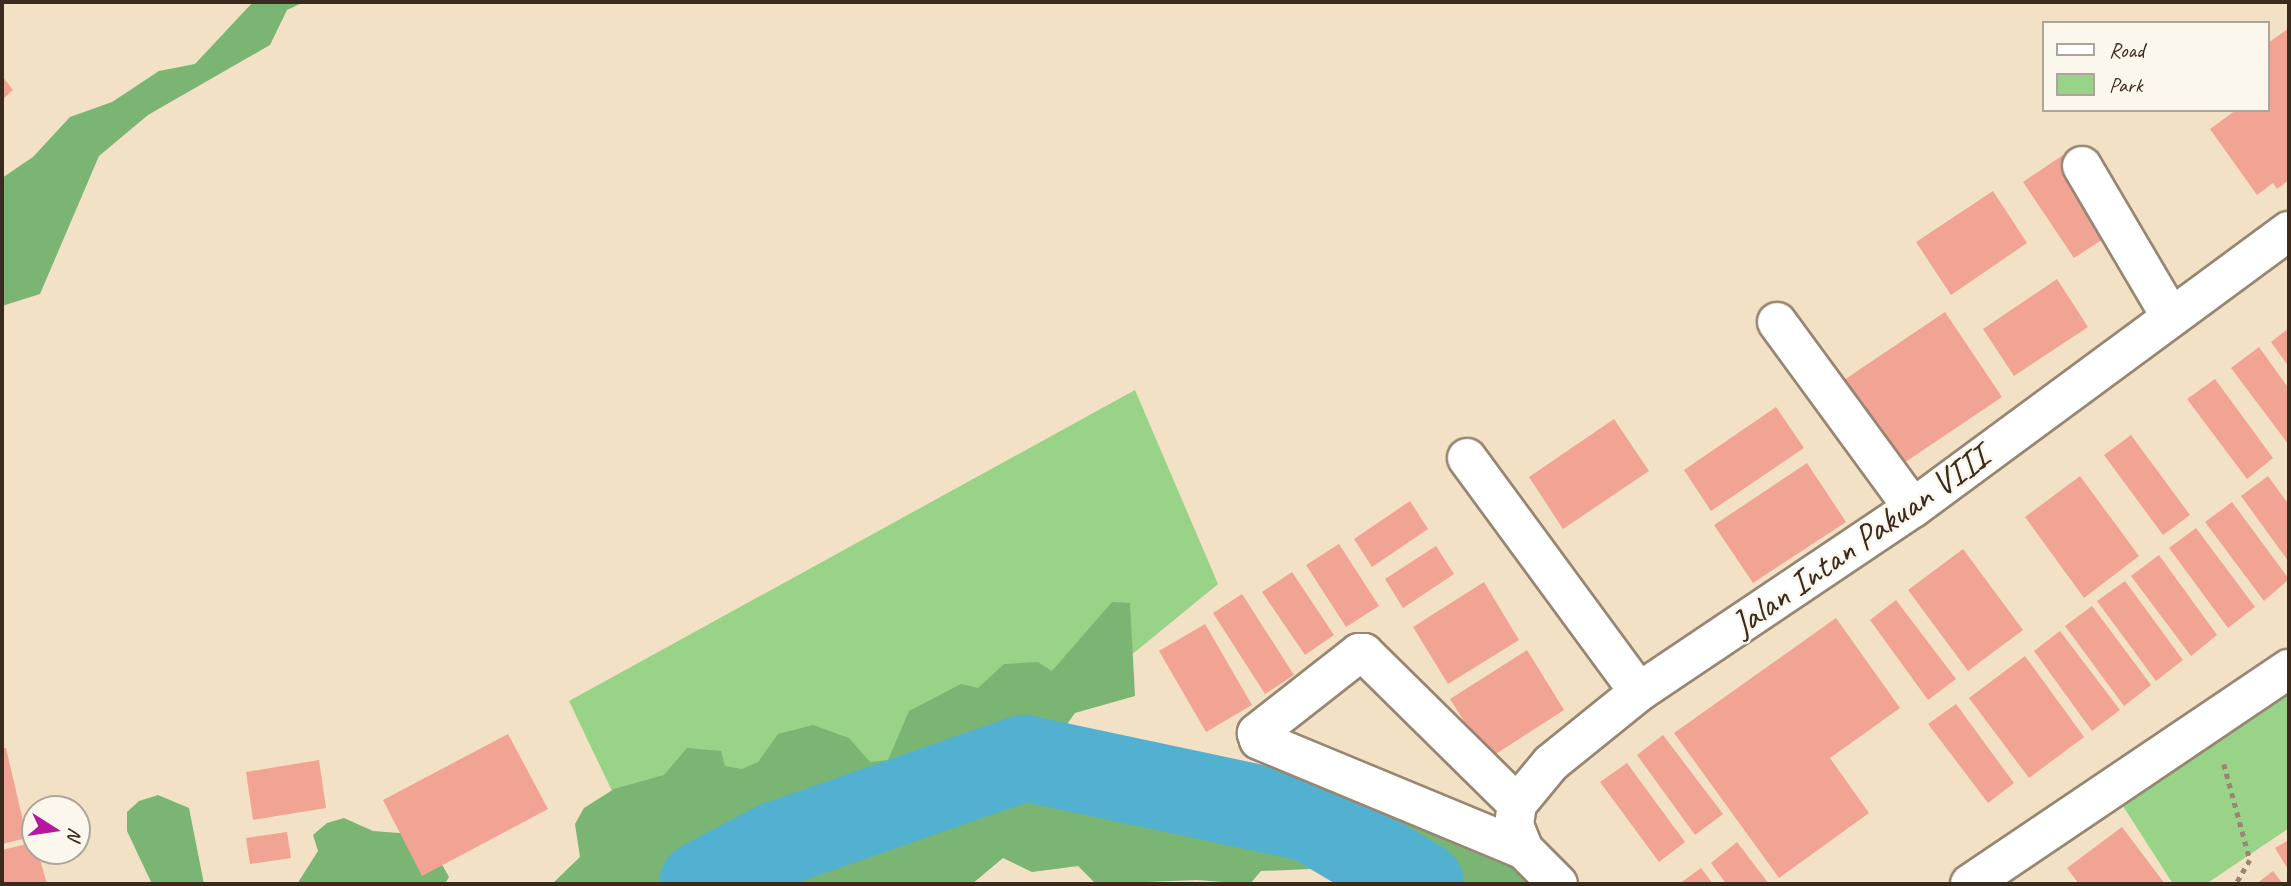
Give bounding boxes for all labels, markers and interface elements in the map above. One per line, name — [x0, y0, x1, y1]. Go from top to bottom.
legend — [2042, 21, 2270, 112]
text: Road — [2109, 37, 2144, 63]
text: Park — [2109, 72, 2142, 98]
street label: Jalan Intan Pakuan VIII — [1723, 436, 1997, 646]
north arrow — [21, 795, 91, 865]
text: N — [62, 826, 88, 842]

